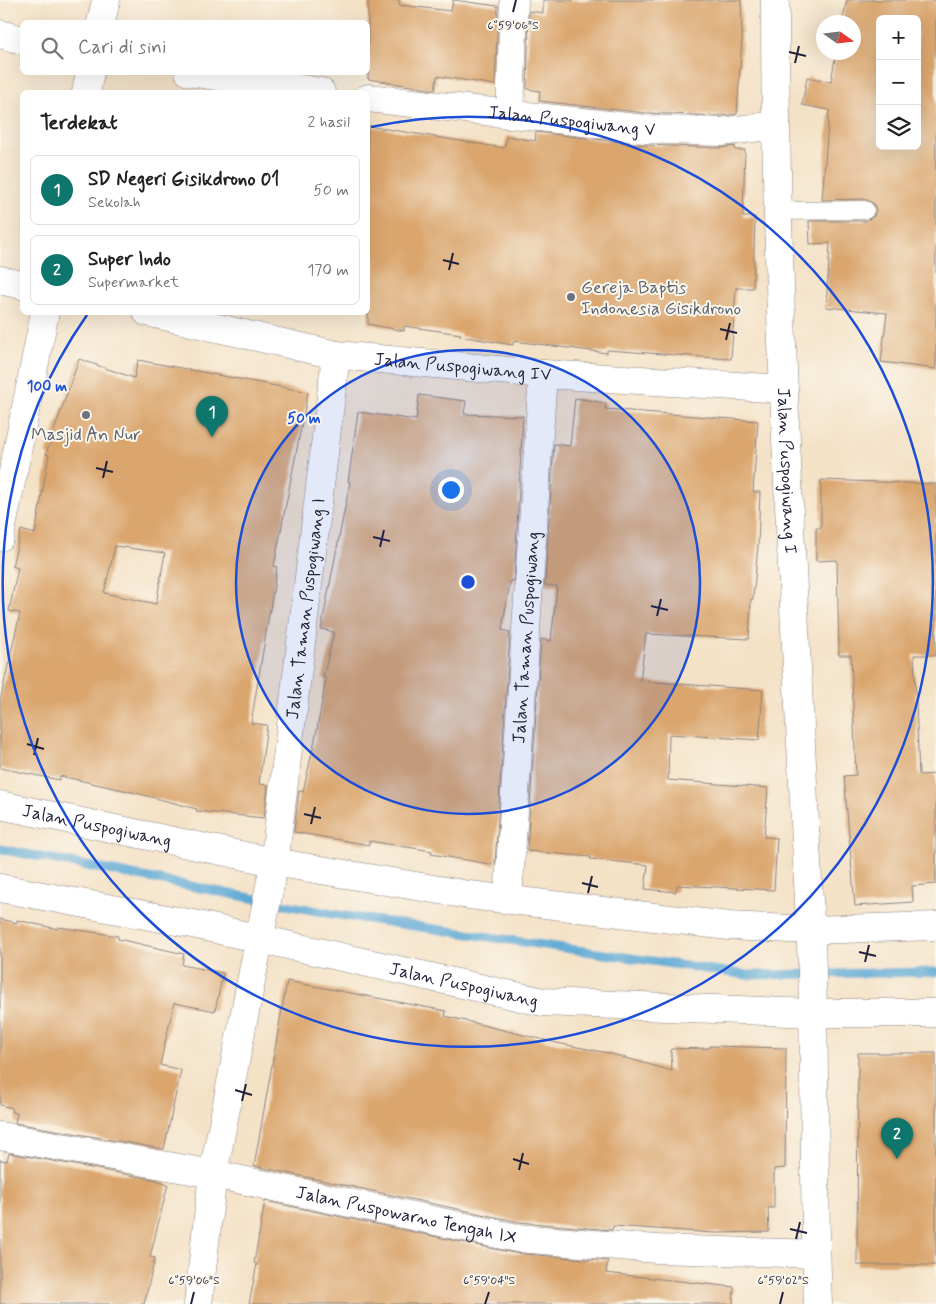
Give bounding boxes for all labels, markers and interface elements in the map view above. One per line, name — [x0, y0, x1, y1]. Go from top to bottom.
north arrow — [816, 15, 861, 60]
map controls — [876, 15, 921, 150]
button: + — [876, 15, 921, 60]
text: 6°59'06"S — [487, 18, 539, 34]
search box — [20, 20, 370, 75]
icon: search — [38, 34, 66, 62]
text: Cari di sini — [78, 35, 166, 60]
button: − — [876, 60, 921, 105]
street label: Jalan Puspogiwang V — [487, 101, 656, 142]
button: layers — [876, 105, 921, 150]
text: Terdekat — [40, 109, 118, 137]
text: 2 hasil — [308, 112, 350, 133]
text: SD Negeri Gisikdrono 01 — [88, 167, 279, 192]
text: 1 — [53, 180, 61, 201]
text: 50 m — [313, 180, 349, 201]
text: Sekolah — [88, 192, 141, 213]
text: Super Indo — [88, 247, 171, 272]
text: 2 — [53, 260, 61, 281]
text: 170 m — [307, 260, 349, 281]
text: Supermarket — [88, 272, 179, 293]
place label: Gereja Baptis Indonesia Gisikdrono — [581, 276, 741, 321]
marker: Gereja Baptis Indonesia Gisikdrono — [565, 291, 577, 303]
street label: Jalan Puspogiwang IV — [373, 348, 552, 387]
text: 100 m — [27, 377, 67, 397]
street label: Jalan Puspogiwang I — [771, 387, 802, 555]
pin: 1 — [196, 396, 228, 437]
marker: Masjid An Nur — [80, 409, 92, 421]
text: 50 m — [287, 409, 321, 429]
place label: Masjid An Nur — [31, 423, 141, 447]
your location — [438, 477, 464, 503]
street label: Jalan Taman Puspogiwang I — [281, 497, 331, 721]
street label: Jalan Taman Puspogiwang — [507, 531, 545, 744]
centre of rings — [459, 573, 477, 591]
street label: Jalan Puspogiwang — [20, 799, 174, 853]
street label: Jalan Puspogiwang — [387, 957, 541, 1014]
pin: 2 — [881, 1118, 913, 1159]
street label: Jalan Puspowarno Tengah IX — [293, 1181, 519, 1251]
text: 6°59'06"S — [168, 1273, 220, 1289]
text: 6°59'04"S — [463, 1273, 515, 1289]
text: 6°59'02"S — [757, 1273, 809, 1289]

